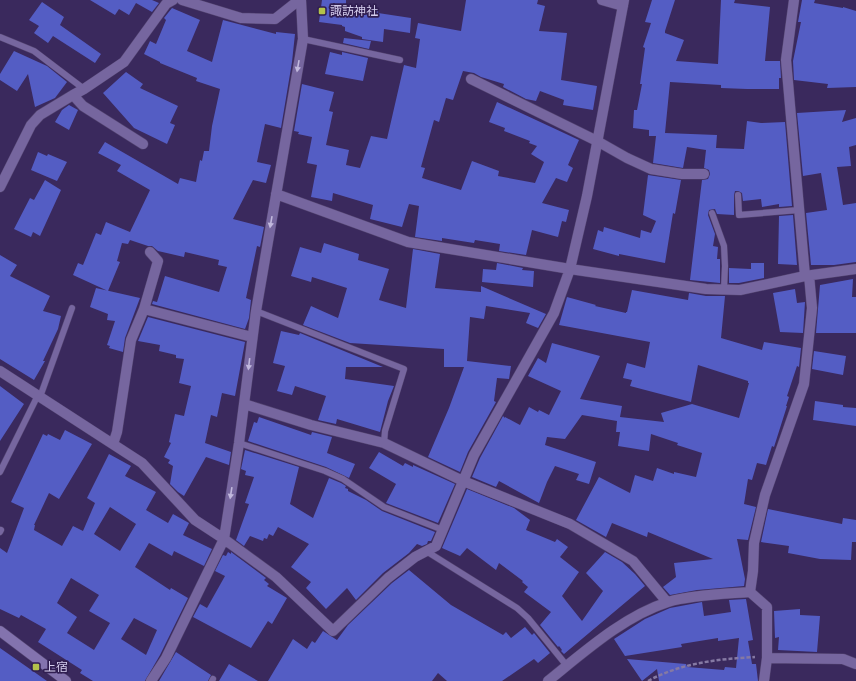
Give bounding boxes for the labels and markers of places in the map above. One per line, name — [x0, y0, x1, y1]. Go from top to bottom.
place label: 諏訪神社 — [330, 4, 378, 17]
marker: 諏訪神社 — [317, 6, 327, 16]
place label: 上宿 — [44, 660, 68, 673]
marker: 上宿 — [31, 662, 41, 672]

